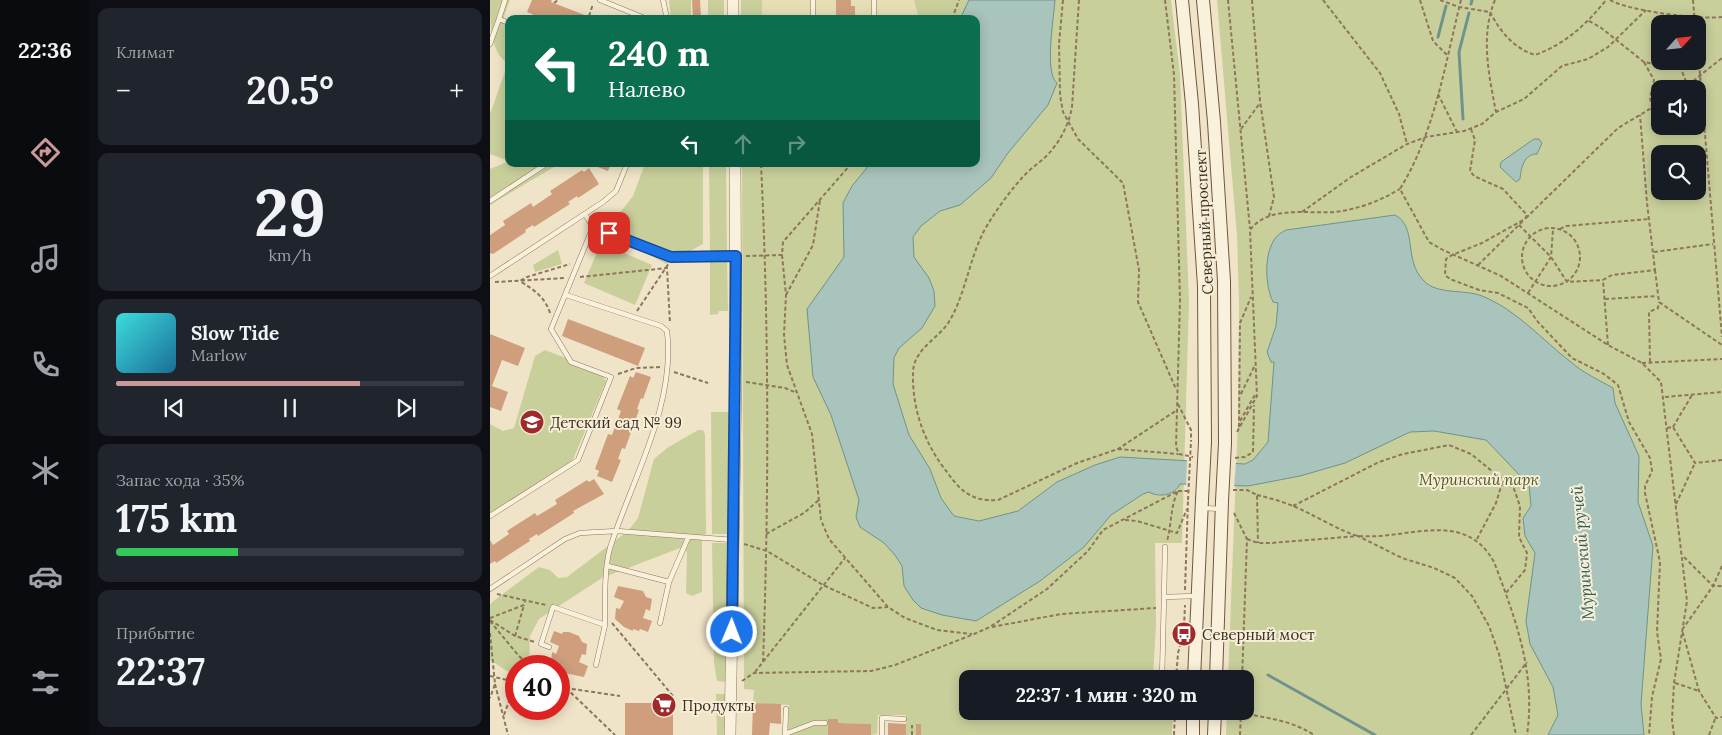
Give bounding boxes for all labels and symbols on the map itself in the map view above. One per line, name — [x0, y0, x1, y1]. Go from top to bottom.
north arrow — [1651, 15, 1706, 70]
street label: Северный проспект — [1191, 148, 1217, 295]
pin — [588, 212, 630, 254]
school or university icon: Детский сад № 99 — [519, 409, 545, 435]
place label: Детский сад № 99 — [550, 413, 682, 432]
park label: Муринский парк — [1419, 470, 1539, 489]
water label: Муринский ручей — [1566, 484, 1598, 621]
position arrow — [705, 605, 757, 657]
bus stop icon: Северный мост — [1171, 621, 1197, 647]
place label: Северный мост — [1202, 625, 1315, 644]
speed limit sign: 40 — [505, 655, 570, 720]
supermarket icon: Продукты — [651, 692, 677, 718]
place label: Продукты — [682, 696, 755, 715]

